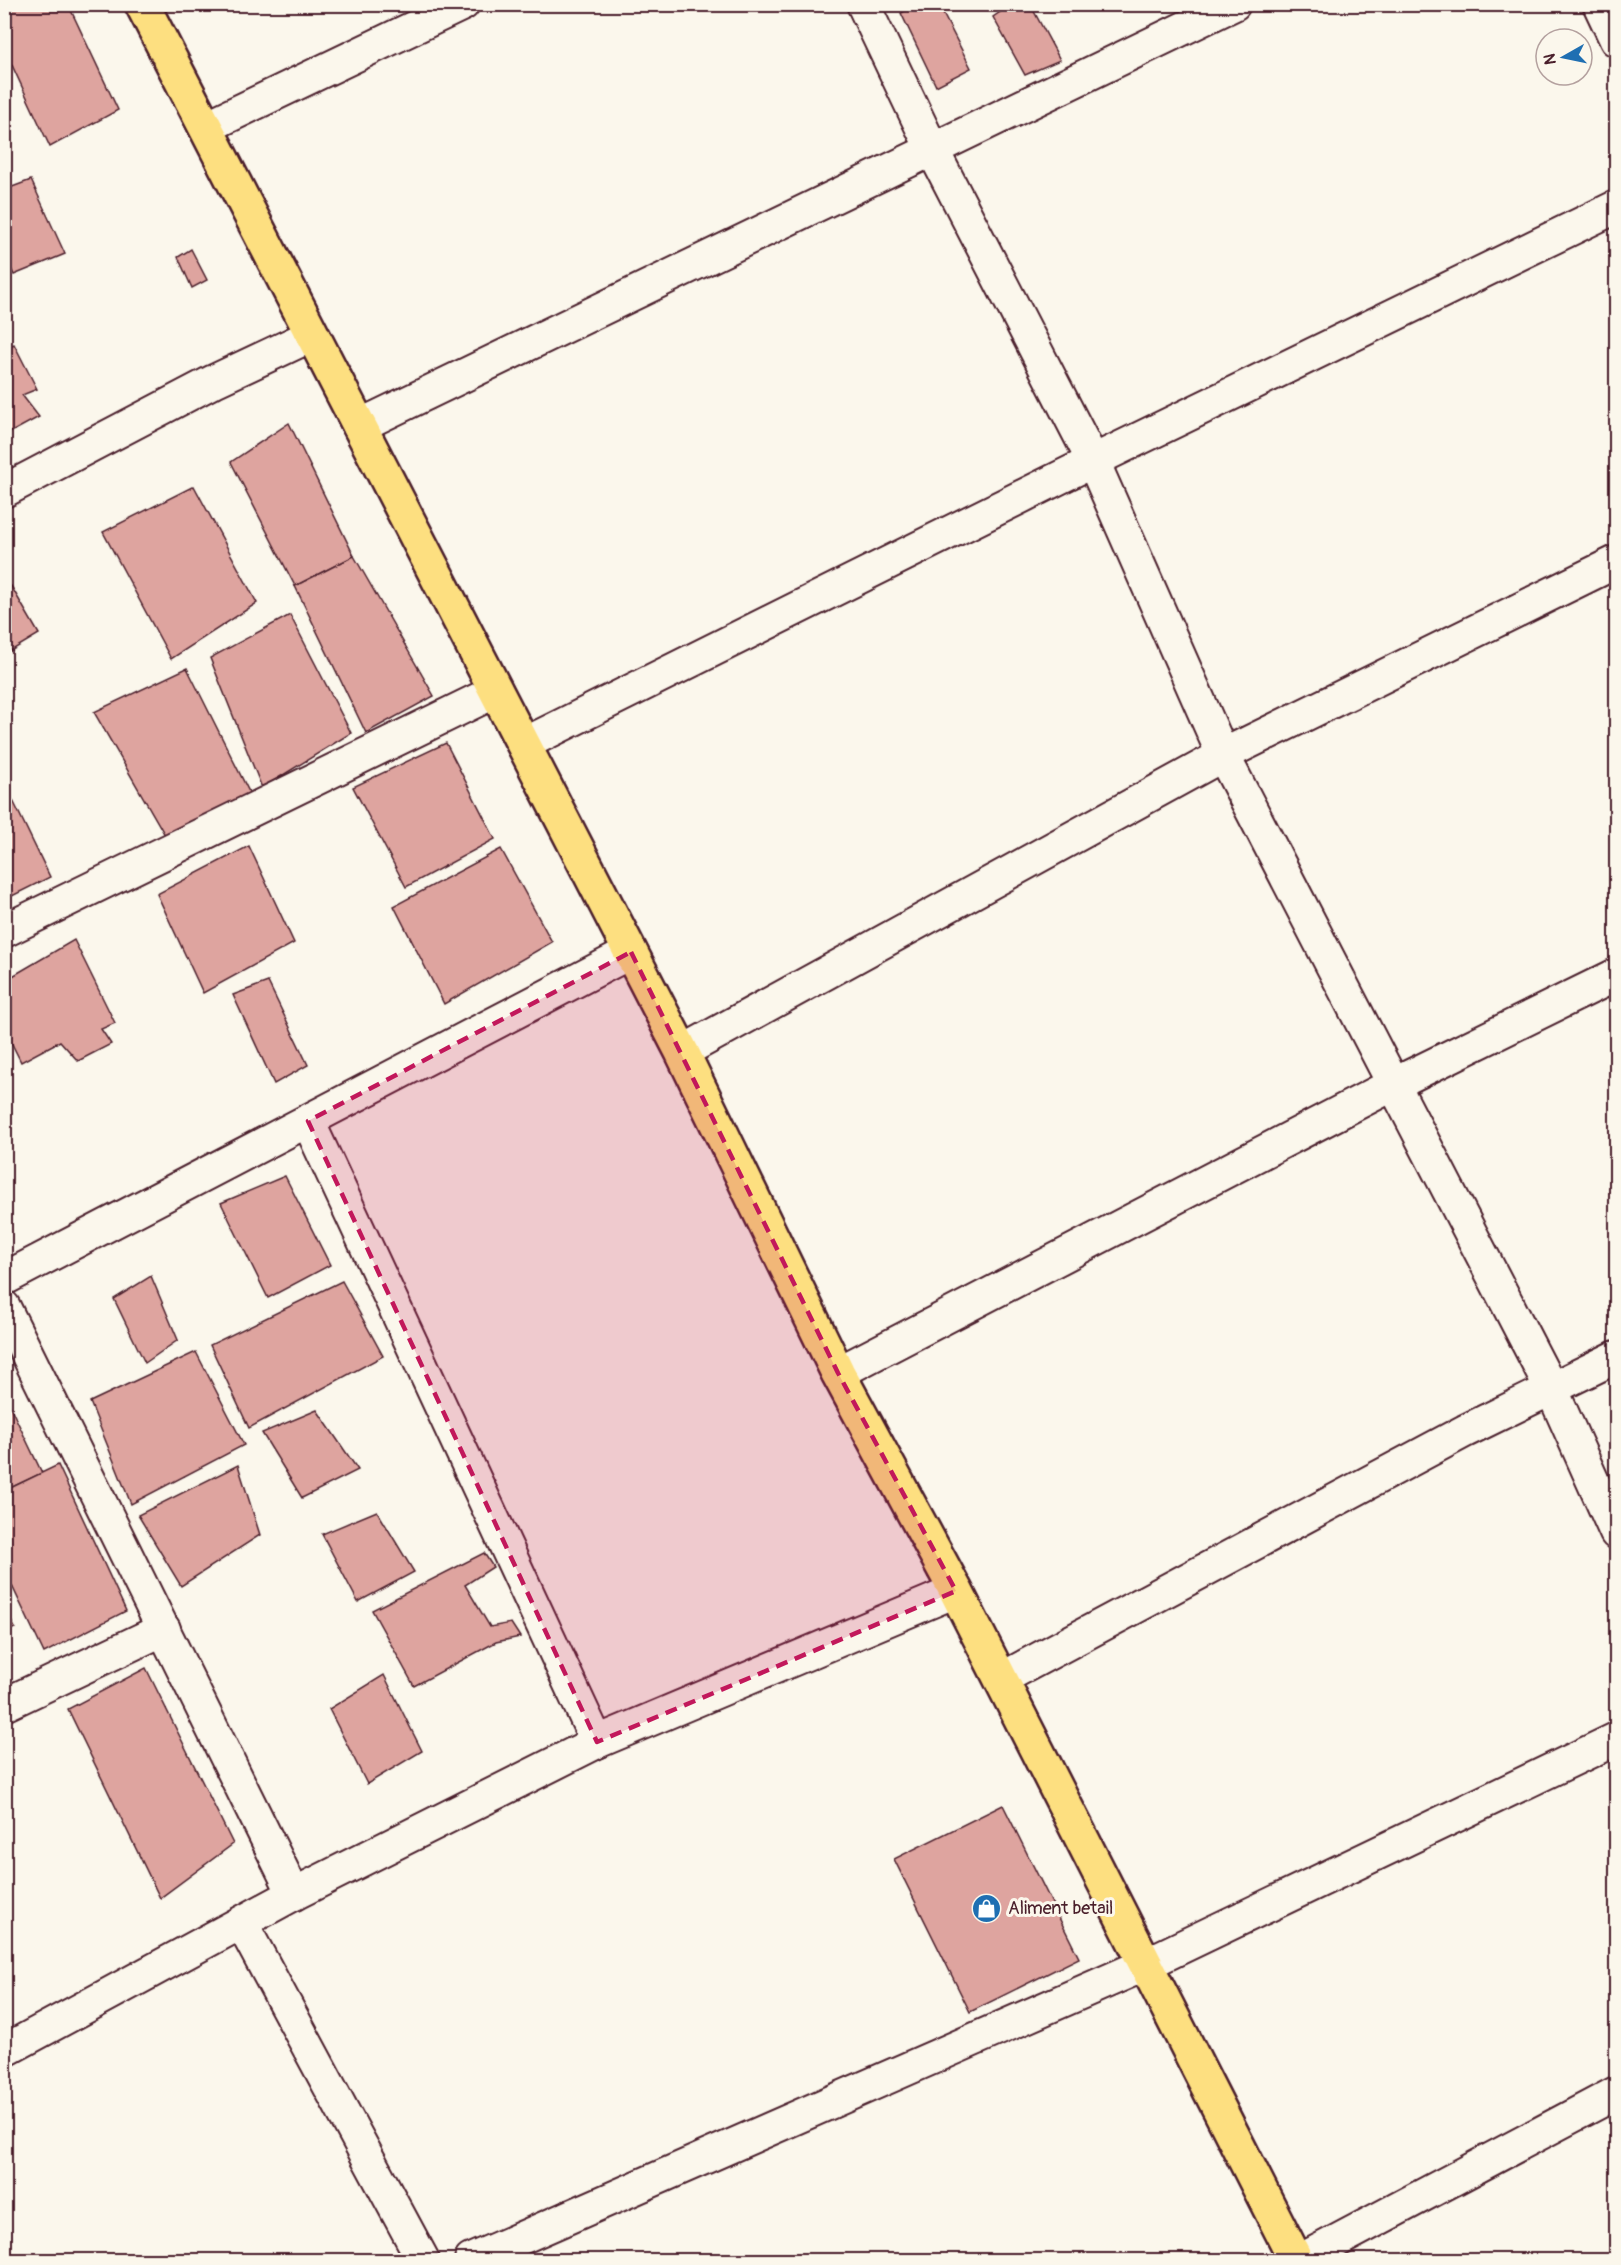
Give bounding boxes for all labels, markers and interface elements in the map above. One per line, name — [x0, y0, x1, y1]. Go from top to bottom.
north arrow — [1534, 27, 1594, 87]
text: N — [1539, 52, 1561, 66]
shop icon: Aliment betail — [971, 1892, 1003, 1924]
place label: Aliment betail — [1008, 1897, 1113, 1920]

